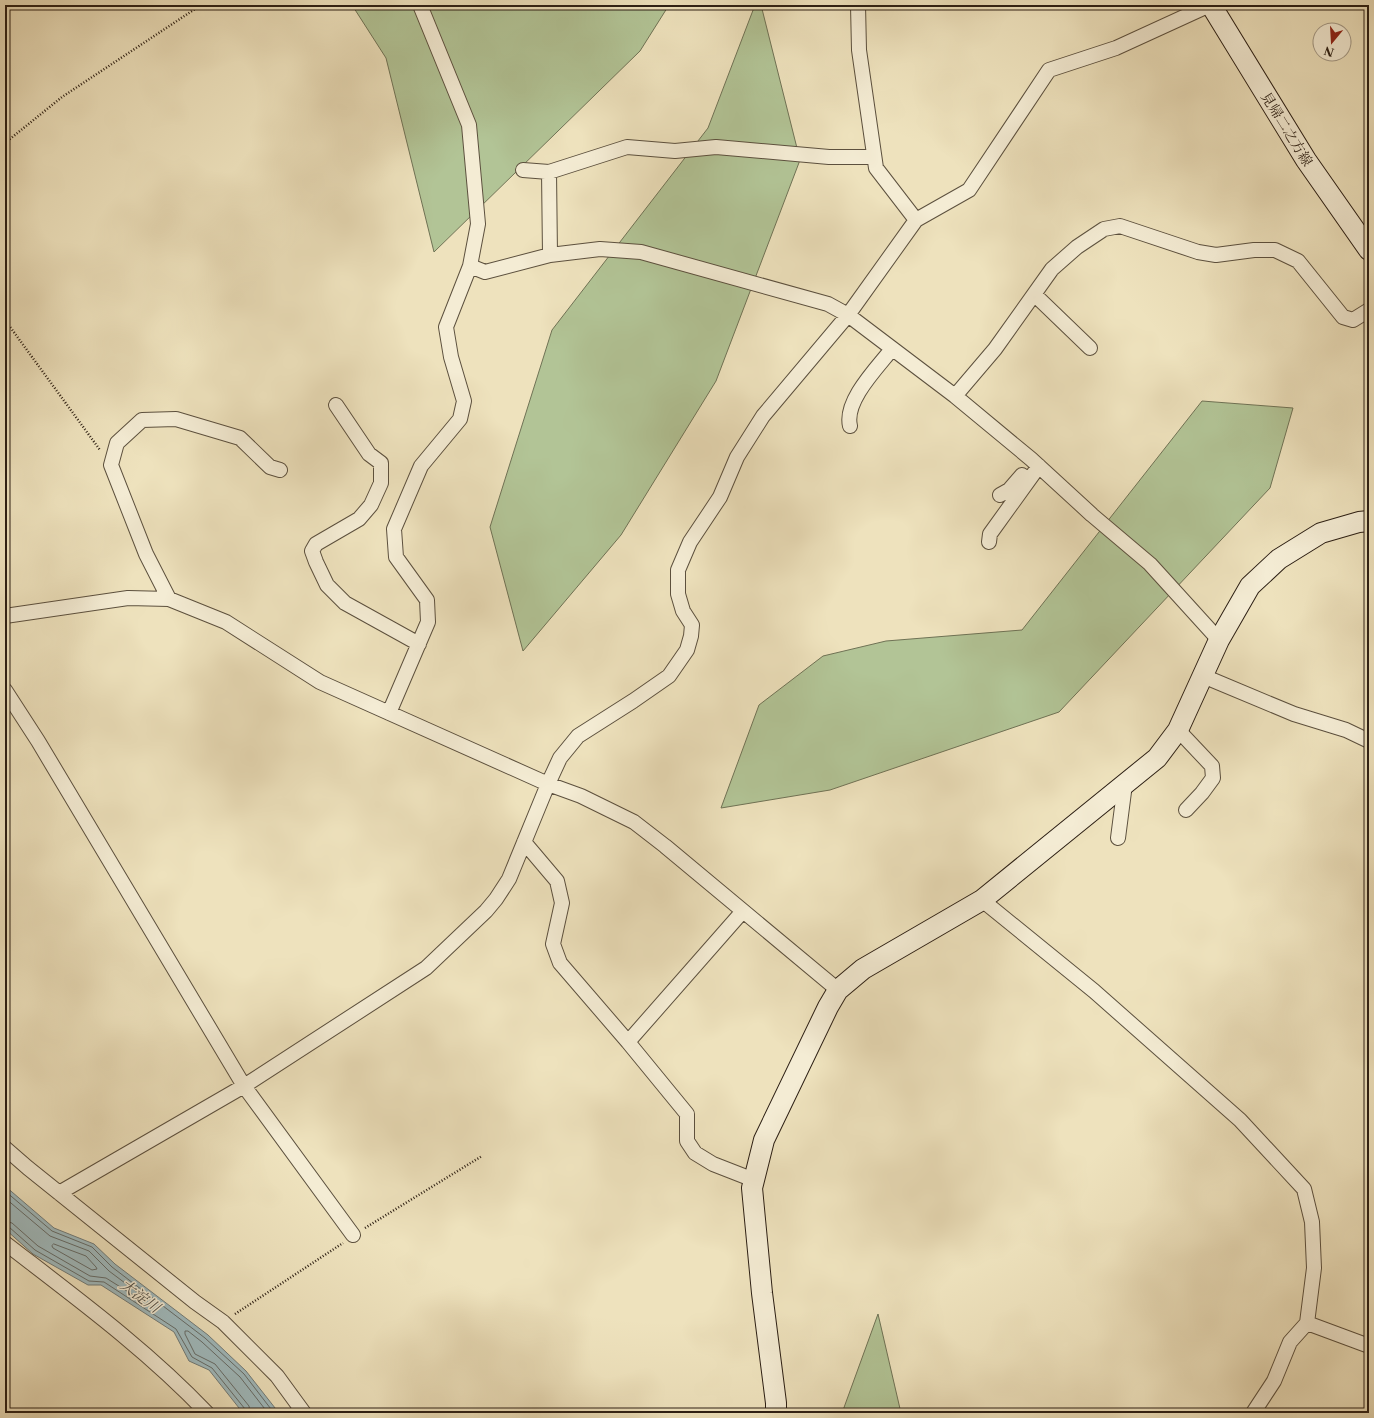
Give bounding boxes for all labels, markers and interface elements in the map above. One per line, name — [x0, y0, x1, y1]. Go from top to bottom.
north arrow — [1312, 22, 1352, 62]
text: N — [1322, 43, 1336, 60]
street label: 見帰二之方線 — [1257, 89, 1317, 169]
water label: 大淀川 — [117, 1275, 166, 1318]

